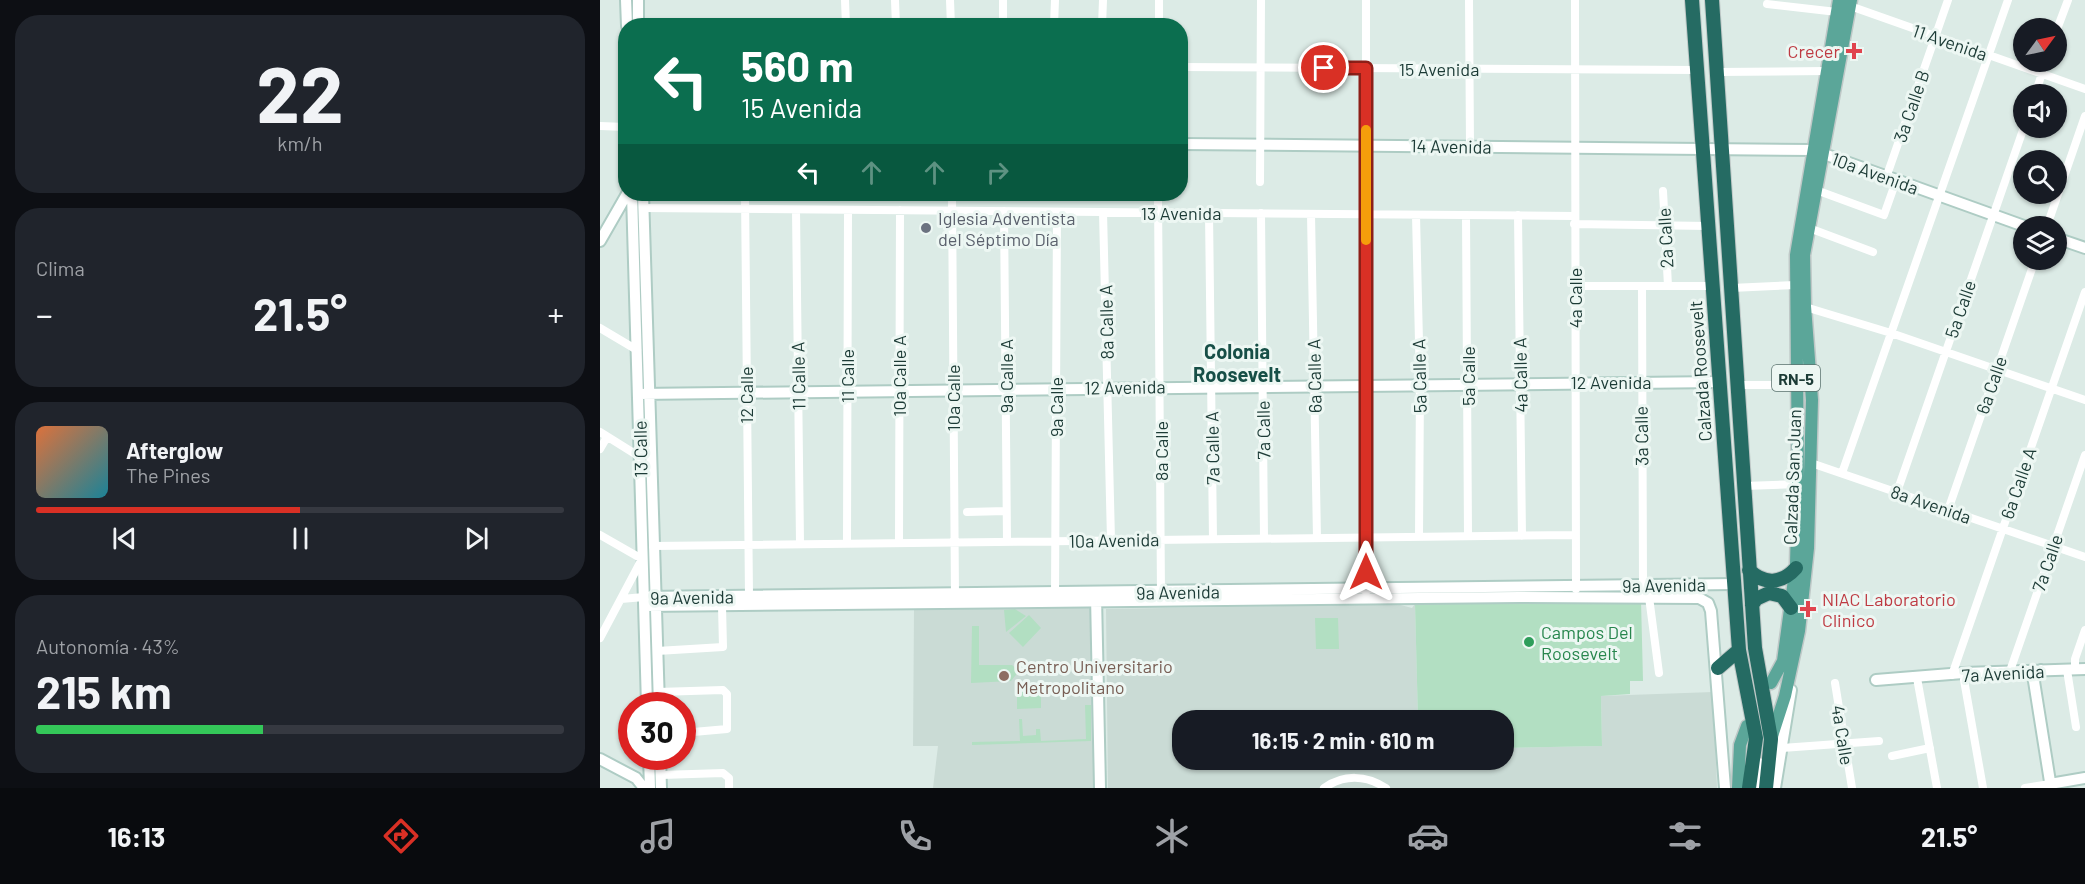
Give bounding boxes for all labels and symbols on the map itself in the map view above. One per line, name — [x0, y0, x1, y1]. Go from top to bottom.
north arrow — [2013, 18, 2067, 72]
street label: 11 Avenida — [1910, 19, 1990, 65]
place label: Crecer — [1788, 40, 1840, 62]
pin — [1298, 42, 1349, 93]
marker: Crecer — [1845, 42, 1863, 60]
street label: 15 Avenida — [1399, 58, 1479, 80]
street label: 3a Calle B — [1888, 67, 1934, 145]
street label: 14 Avenida — [1410, 134, 1492, 158]
street label: 10a Avenida — [1829, 147, 1921, 199]
street label: 13 Avenida — [1141, 202, 1221, 224]
place label: Iglesia Adventista del Séptimo Día — [938, 207, 1076, 250]
street label: 2a Calle — [1652, 207, 1678, 269]
marker: Iglesia Adventista del Séptimo Día — [919, 221, 933, 235]
street label: 4a Calle — [1564, 268, 1586, 328]
street label: 5a Calle — [1940, 277, 1980, 341]
street label: 8a Calle A — [1094, 284, 1118, 359]
street label: Calzada Roosevelt — [1684, 300, 1716, 442]
street label: 10a Calle A — [888, 335, 910, 417]
street label: 4a Calle A — [1508, 337, 1532, 413]
street label: 9a Calle A — [995, 339, 1017, 413]
district label: Colonia Roosevelt — [1193, 339, 1281, 386]
street label: 6a Calle A — [1302, 339, 1326, 413]
street label: 5a Calle A — [1407, 339, 1431, 413]
street label: 11 Calle A — [786, 341, 810, 411]
street label: 5a Calle — [1457, 346, 1479, 406]
street label: 11 Calle — [836, 349, 858, 403]
street label: 6a Calle — [1971, 353, 2011, 417]
street label: 10a Calle — [942, 364, 964, 432]
road number: RN-5 — [1772, 365, 1820, 391]
street label: 12 Calle — [735, 366, 757, 424]
street label: 12 Avenida — [1570, 371, 1652, 393]
street label: 12 Avenida — [1084, 375, 1166, 399]
street label: 9a Calle — [1045, 377, 1067, 437]
street label: 7a Calle — [1251, 400, 1275, 460]
street label: 3a Calle — [1629, 406, 1653, 466]
street label: Calzada San Juan — [1779, 409, 1805, 545]
street label: 7a Calle A — [1200, 411, 1224, 485]
street label: 13 Calle — [629, 420, 651, 478]
street label: 8a Calle — [1150, 421, 1172, 481]
street label: 6a Calle A — [1995, 444, 2041, 522]
street label: 8a Avenida — [1888, 480, 1974, 528]
street label: 10a Avenida — [1068, 528, 1160, 552]
street label: 7a Calle — [2027, 531, 2067, 595]
position arrow — [1334, 540, 1398, 604]
street label: 9a Avenida — [1622, 573, 1706, 597]
street label: 9a Avenida — [1136, 580, 1220, 604]
street label: 9a Avenida — [650, 585, 734, 609]
place label: NIAC Laboratorio Clinico — [1822, 588, 1956, 631]
marker: NIAC Laboratorio Clinico — [1799, 600, 1817, 618]
place label: Campos Del Roosevelt — [1541, 621, 1633, 664]
marker: Campos Del Roosevelt — [1522, 635, 1536, 649]
place label: Centro Universitario Metropolitano — [1016, 655, 1173, 698]
street label: 7a Avenida — [1961, 660, 2045, 686]
marker: Centro Universitario Metropolitano — [997, 669, 1011, 683]
speed limit sign: 30 — [618, 692, 696, 770]
street label: 4a Calle — [1827, 703, 1859, 767]

